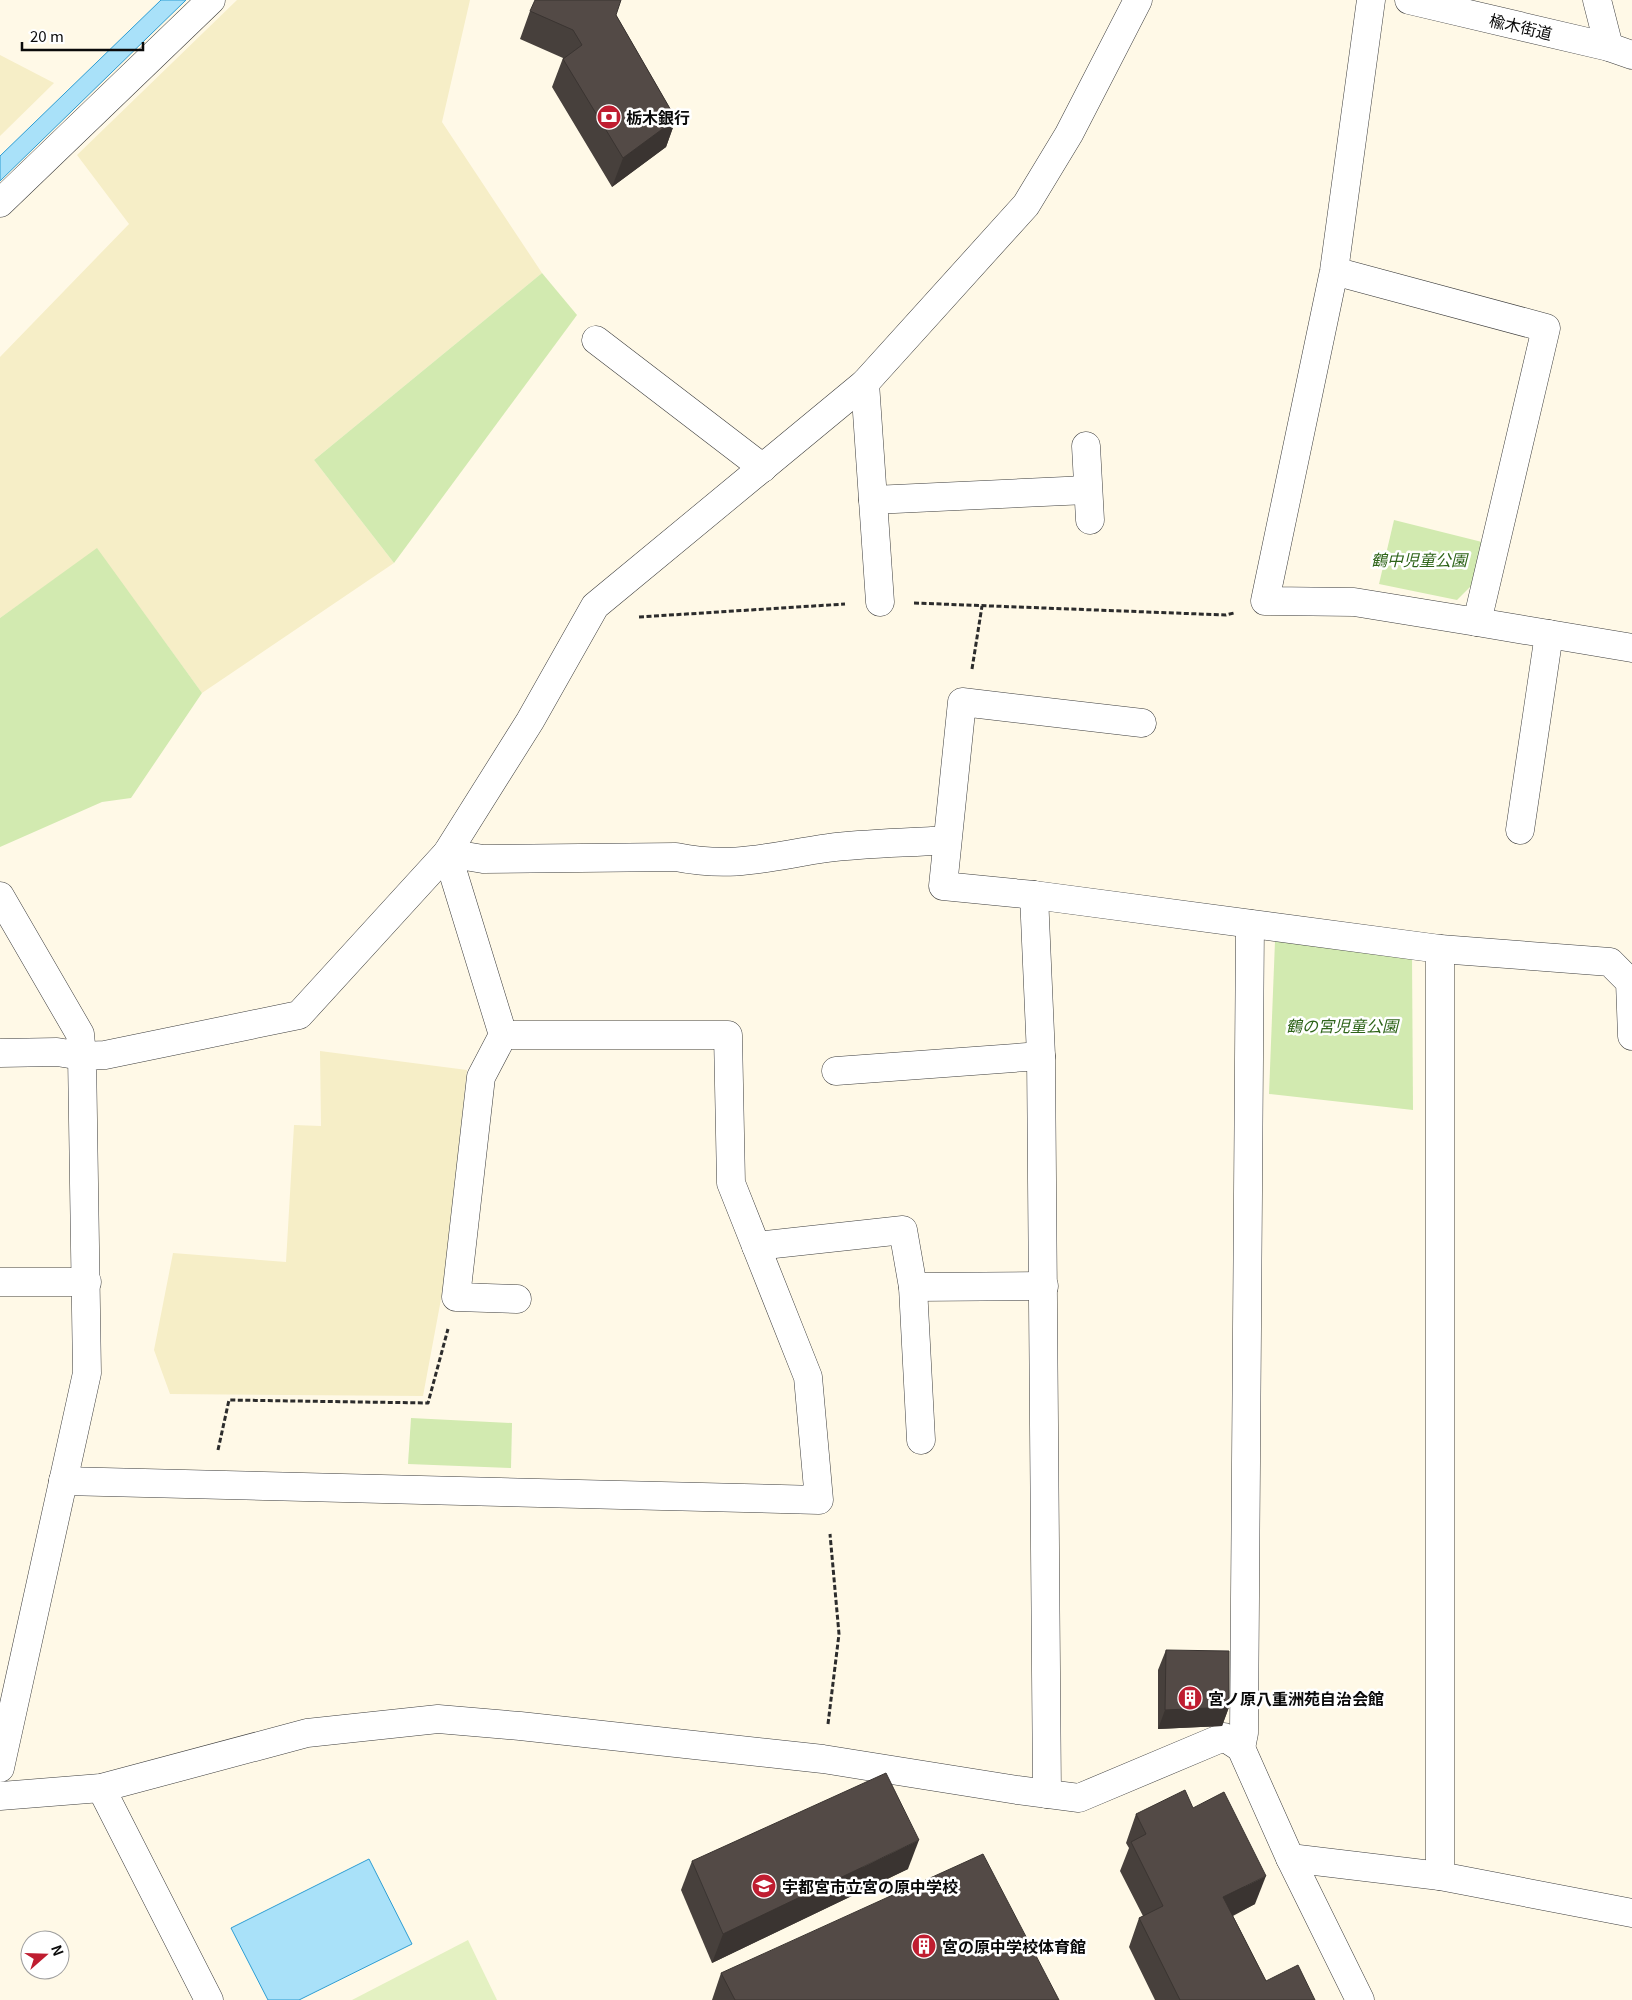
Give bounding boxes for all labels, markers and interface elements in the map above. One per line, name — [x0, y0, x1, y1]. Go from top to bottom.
street label: 楡木街道 — [1487, 7, 1555, 45]
scale bar — [22, 20, 144, 52]
text: 20 m — [30, 25, 64, 46]
bank icon: 栃木銀行 — [596, 104, 622, 130]
place label: 栃木銀行 — [626, 105, 690, 129]
park label: 鶴中児童公園 — [1371, 547, 1469, 571]
park label: 鶴の宮児童公園 — [1286, 1013, 1400, 1037]
building icon: 宮ノ原八重洲苑自治会館 — [1177, 1685, 1203, 1711]
place label: 宮ノ原八重洲苑自治会館 — [1208, 1686, 1384, 1710]
school or university icon: 宇都宮市立宮の原中学校 — [751, 1873, 777, 1899]
place label: 宇都宮市立宮の原中学校 — [782, 1874, 958, 1898]
north arrow — [20, 1930, 70, 1980]
building icon: 宮の原中学校体育館 — [911, 1933, 937, 1959]
place label: 宮の原中学校体育館 — [942, 1934, 1086, 1958]
text: N — [47, 1942, 69, 1959]

